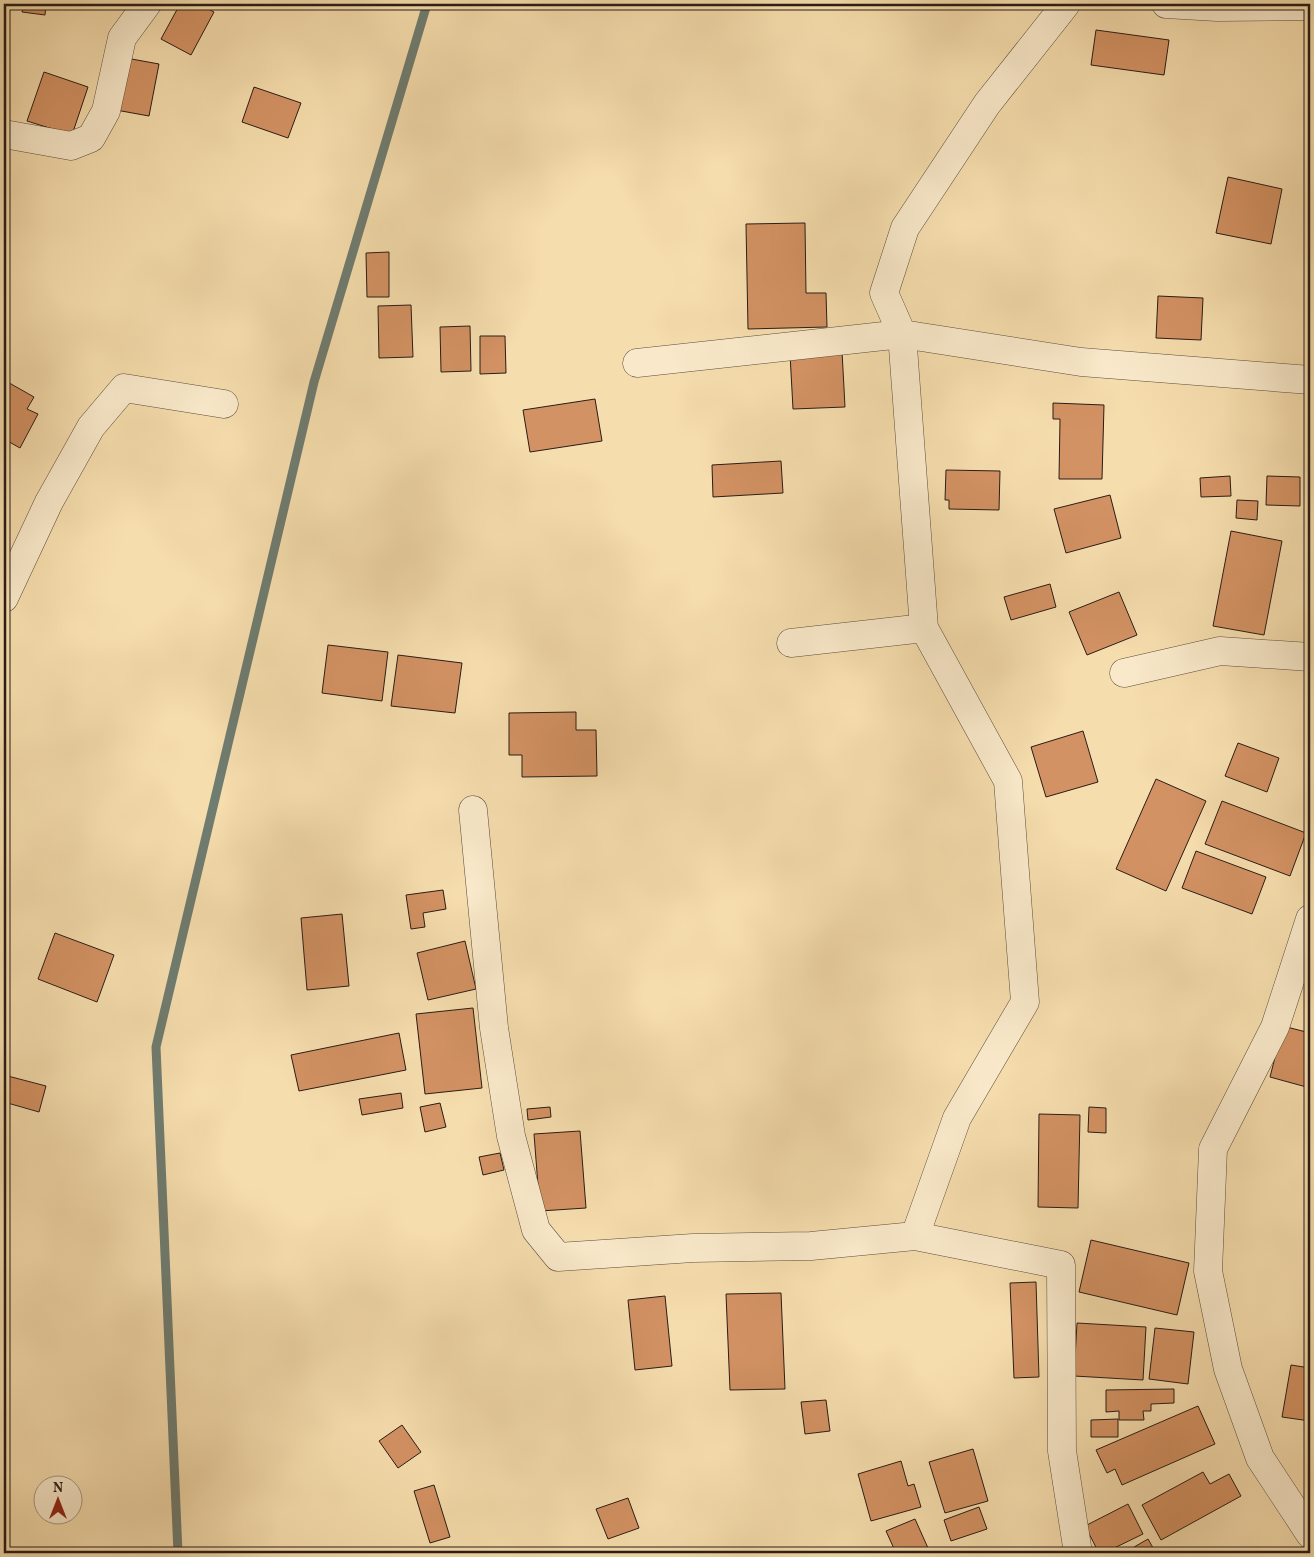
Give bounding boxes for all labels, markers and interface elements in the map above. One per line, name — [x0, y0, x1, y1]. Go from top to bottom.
north arrow — [32, 1474, 82, 1524]
text: N — [53, 1479, 63, 1498]

